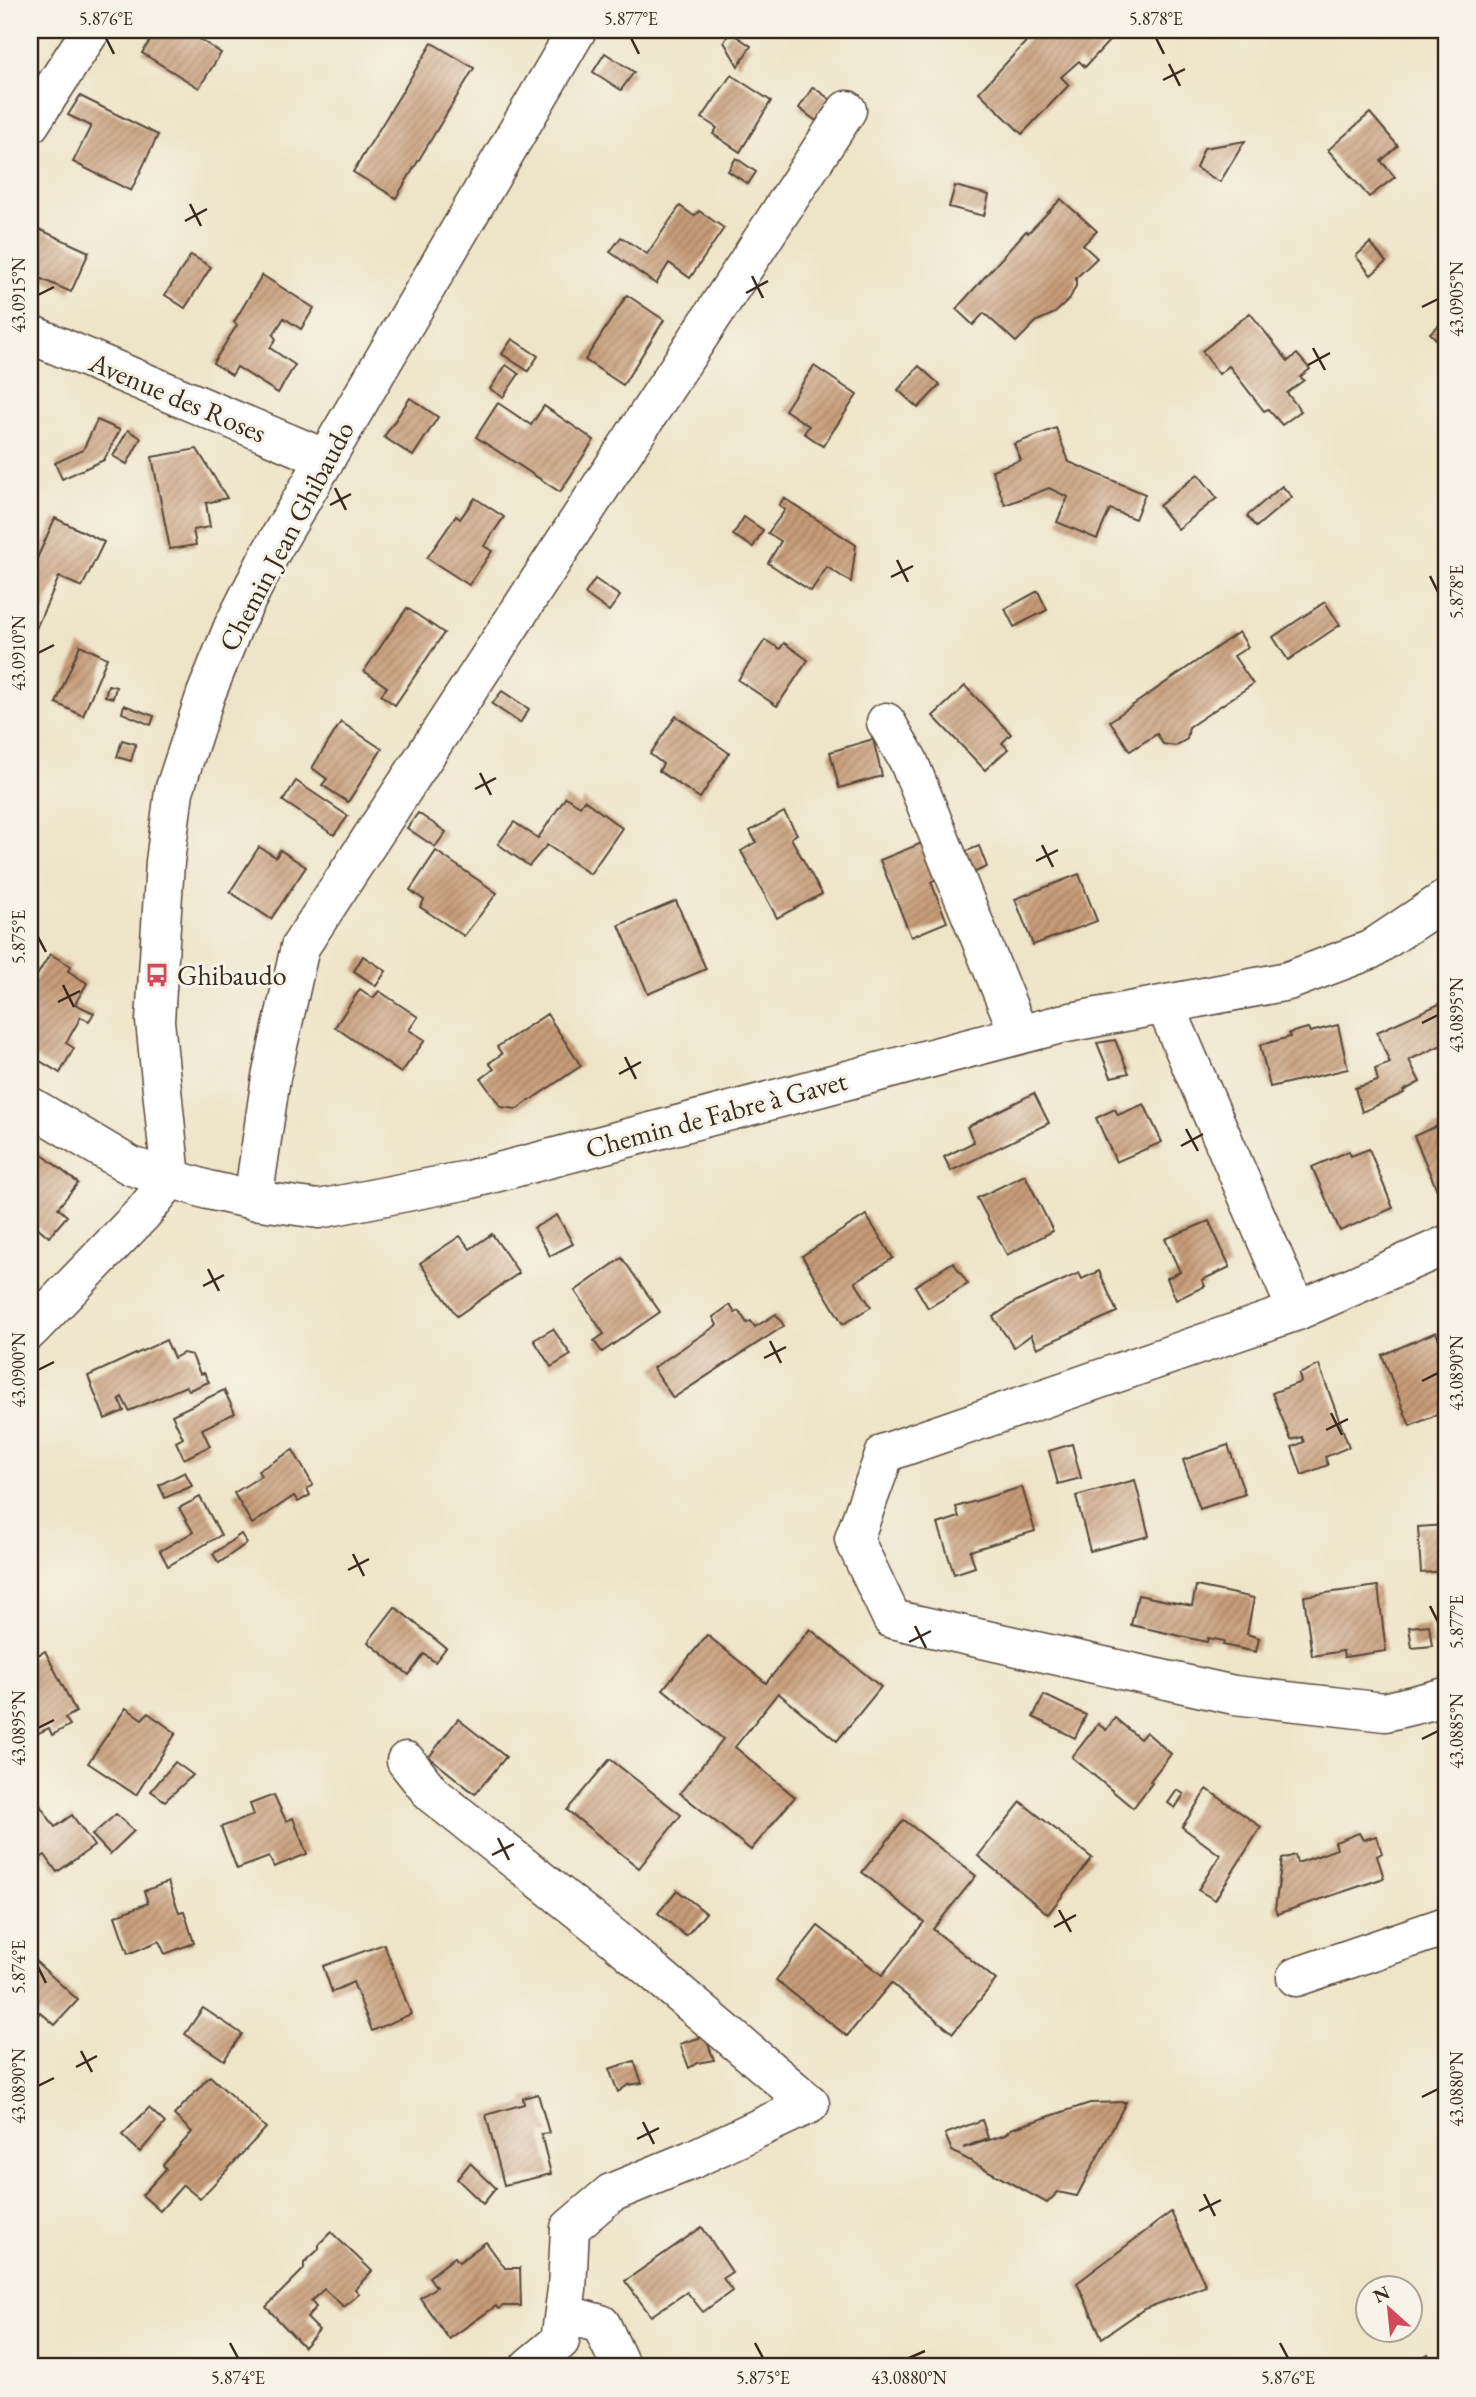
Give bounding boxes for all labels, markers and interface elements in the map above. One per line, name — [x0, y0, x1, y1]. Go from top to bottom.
text: 5.876°E — [79, 7, 133, 30]
text: 5.877°E — [604, 7, 658, 30]
text: 5.878°E — [1129, 7, 1183, 30]
text: 43.0915°N — [7, 257, 30, 333]
text: 43.0905°N — [1445, 261, 1468, 337]
street label: Avenue des Roses — [83, 343, 272, 450]
street label: Chemin Jean Ghibaudo — [210, 415, 362, 657]
text: 5.878°E — [1445, 565, 1468, 619]
text: 43.0910°N — [7, 615, 30, 691]
text: 5.875°E — [7, 910, 30, 964]
place label: Ghibaudo — [177, 957, 287, 993]
bus stop icon: Ghibaudo — [143, 961, 171, 989]
text: 43.0895°N — [1445, 977, 1468, 1053]
street label: Chemin de Fabre à Gavet — [581, 1062, 851, 1166]
text: 43.0900°N — [7, 1332, 30, 1408]
text: 43.0890°N — [1445, 1335, 1468, 1411]
text: 5.877°E — [1445, 1595, 1468, 1649]
text: 43.0895°N — [7, 1690, 30, 1766]
text: 43.0885°N — [1445, 1693, 1468, 1769]
text: 5.874°E — [7, 1940, 30, 1994]
text: 43.0890°N — [7, 2048, 30, 2124]
text: 43.0880°N — [1445, 2051, 1468, 2127]
north arrow — [1354, 2274, 1424, 2344]
text: N — [1369, 2279, 1395, 2309]
text: 5.874°E — [211, 2366, 265, 2389]
text: 5.875°E — [736, 2366, 790, 2389]
text: 43.0880°N — [871, 2366, 947, 2389]
text: 5.876°E — [1261, 2366, 1315, 2389]

